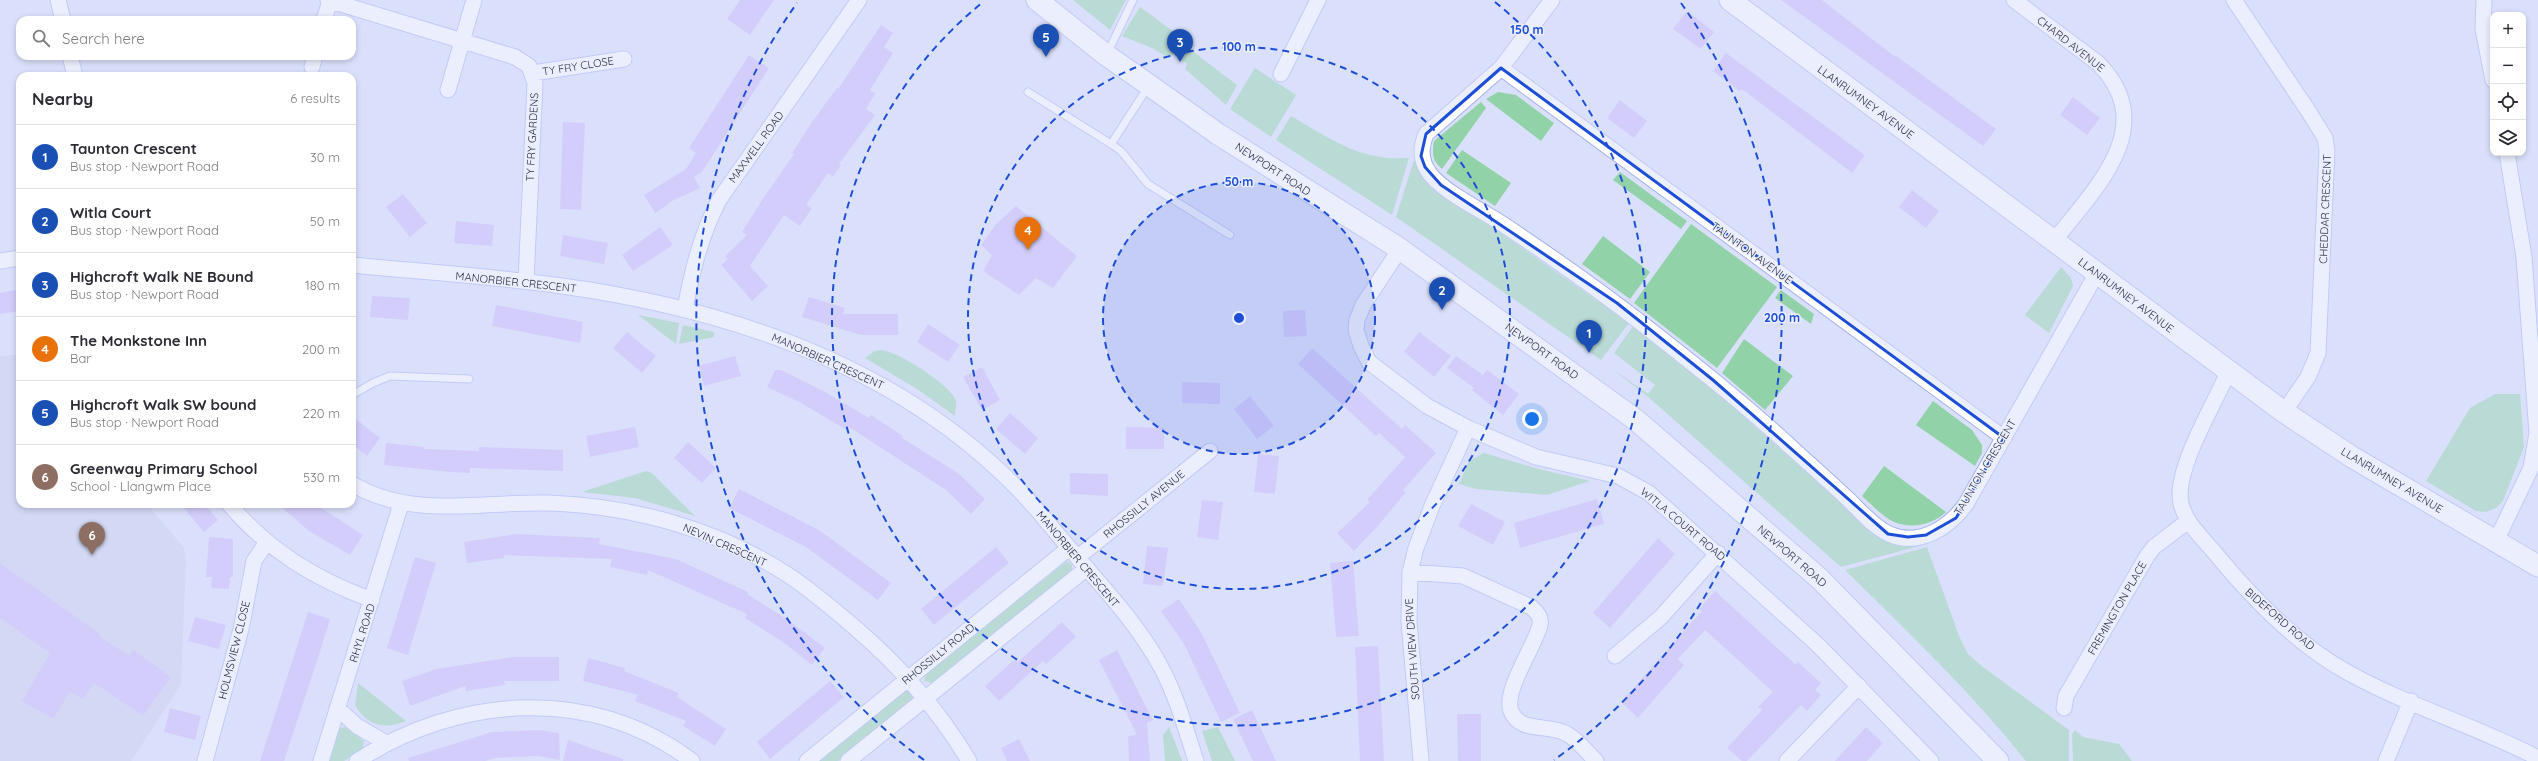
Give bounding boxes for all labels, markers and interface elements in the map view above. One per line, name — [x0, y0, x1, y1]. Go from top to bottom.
map controls — [2490, 12, 2526, 156]
button: + — [2490, 12, 2526, 48]
street label: CHARD AVENUE — [2034, 13, 2108, 75]
search box — [16, 16, 356, 60]
text: 150 m — [1510, 22, 1544, 37]
pin: 5 — [1033, 24, 1059, 57]
icon: search — [30, 27, 52, 49]
text: Search here — [62, 29, 145, 48]
pin: 3 — [1167, 29, 1193, 62]
text: 100 m — [1222, 39, 1256, 54]
button: − — [2490, 48, 2526, 84]
street label: TY FRY CLOSE — [541, 53, 615, 79]
street label: LLANRUMNEY AVENUE — [1815, 62, 1917, 142]
button: locate — [2490, 84, 2526, 120]
text: Nearby — [32, 88, 93, 109]
text: 6 results — [290, 90, 340, 106]
street label: TY FRY GARDENS — [523, 92, 541, 182]
street label: MAXWELL ROAD — [725, 108, 787, 186]
button: layers — [2490, 120, 2526, 156]
text: Taunton Crescent — [70, 139, 197, 158]
street label: NEWPORT ROAD — [1233, 139, 1314, 199]
text: 1 — [42, 149, 48, 165]
text: 30 m — [310, 149, 340, 165]
street label: CHEDDAR CRESCENT — [2316, 154, 2334, 264]
text: Bus stop · Newport Road — [70, 158, 219, 174]
text: 50 m — [1225, 174, 1253, 189]
text: Witla Court — [70, 203, 152, 222]
text: 2 — [41, 213, 49, 229]
text: 50 m — [310, 213, 340, 229]
pin: 4 — [1015, 217, 1041, 250]
street label: TAUNTON AVENUE — [1709, 219, 1795, 287]
text: Bus stop · Newport Road — [70, 222, 219, 238]
street label: LLANRUMNEY AVENUE — [2075, 254, 2177, 336]
text: Highcroft Walk NE Bound — [70, 267, 253, 286]
street label: MANORBIER CRESCENT — [455, 269, 578, 295]
text: 3 — [42, 277, 48, 293]
text: 180 m — [305, 277, 340, 293]
pin: 2 — [1429, 277, 1455, 310]
text: Bus stop · Newport Road — [70, 286, 219, 302]
text: 200 m — [1764, 310, 1800, 325]
centre of rings — [1232, 311, 1246, 325]
street label: NEWPORT ROAD — [1503, 320, 1582, 382]
pin: 1 — [1576, 320, 1602, 353]
street label: MANORBIER CRESCENT — [770, 330, 887, 392]
text: The Monkstone Inn — [70, 331, 207, 350]
text: 4 — [41, 341, 49, 357]
text: 200 m — [302, 341, 340, 357]
text: Bar — [70, 350, 91, 366]
text: Highcroft Walk SW bound — [70, 395, 256, 414]
text: 5 — [41, 405, 49, 421]
text: 220 m — [302, 405, 340, 421]
your location — [1522, 409, 1542, 429]
text: Bus stop · Newport Road — [70, 414, 219, 430]
street label: TAUNTON CRESCENT — [1951, 416, 2019, 518]
street label: LLANRUMNEY AVENUE — [2339, 444, 2445, 516]
text: Greenway Primary School — [70, 459, 257, 478]
street label: RHOSSILLY AVENUE — [1100, 467, 1188, 541]
text: 6 — [41, 469, 49, 485]
text: 530 m — [303, 469, 340, 485]
text: School · Llangwm Place — [70, 478, 211, 494]
street label: WITLA COURT ROAD — [1638, 484, 1729, 564]
street label: MANORBIER CRESCENT — [1034, 508, 1123, 610]
street label: NEVIN CRESCENT — [681, 520, 769, 570]
pin: 6 — [79, 522, 105, 555]
street label: NEWPORT ROAD — [1754, 522, 1830, 590]
street label: FREMINGTON PLACE — [2084, 559, 2150, 657]
street label: BIDEFORD ROAD — [2242, 585, 2318, 653]
street label: SOUTH VIEW DRIVE — [1401, 598, 1423, 700]
street label: HOLMSVIEW CLOSE — [215, 599, 253, 701]
street label: RHYL ROAD — [346, 602, 378, 664]
street label: RHOSSILLY ROAD — [899, 620, 977, 688]

